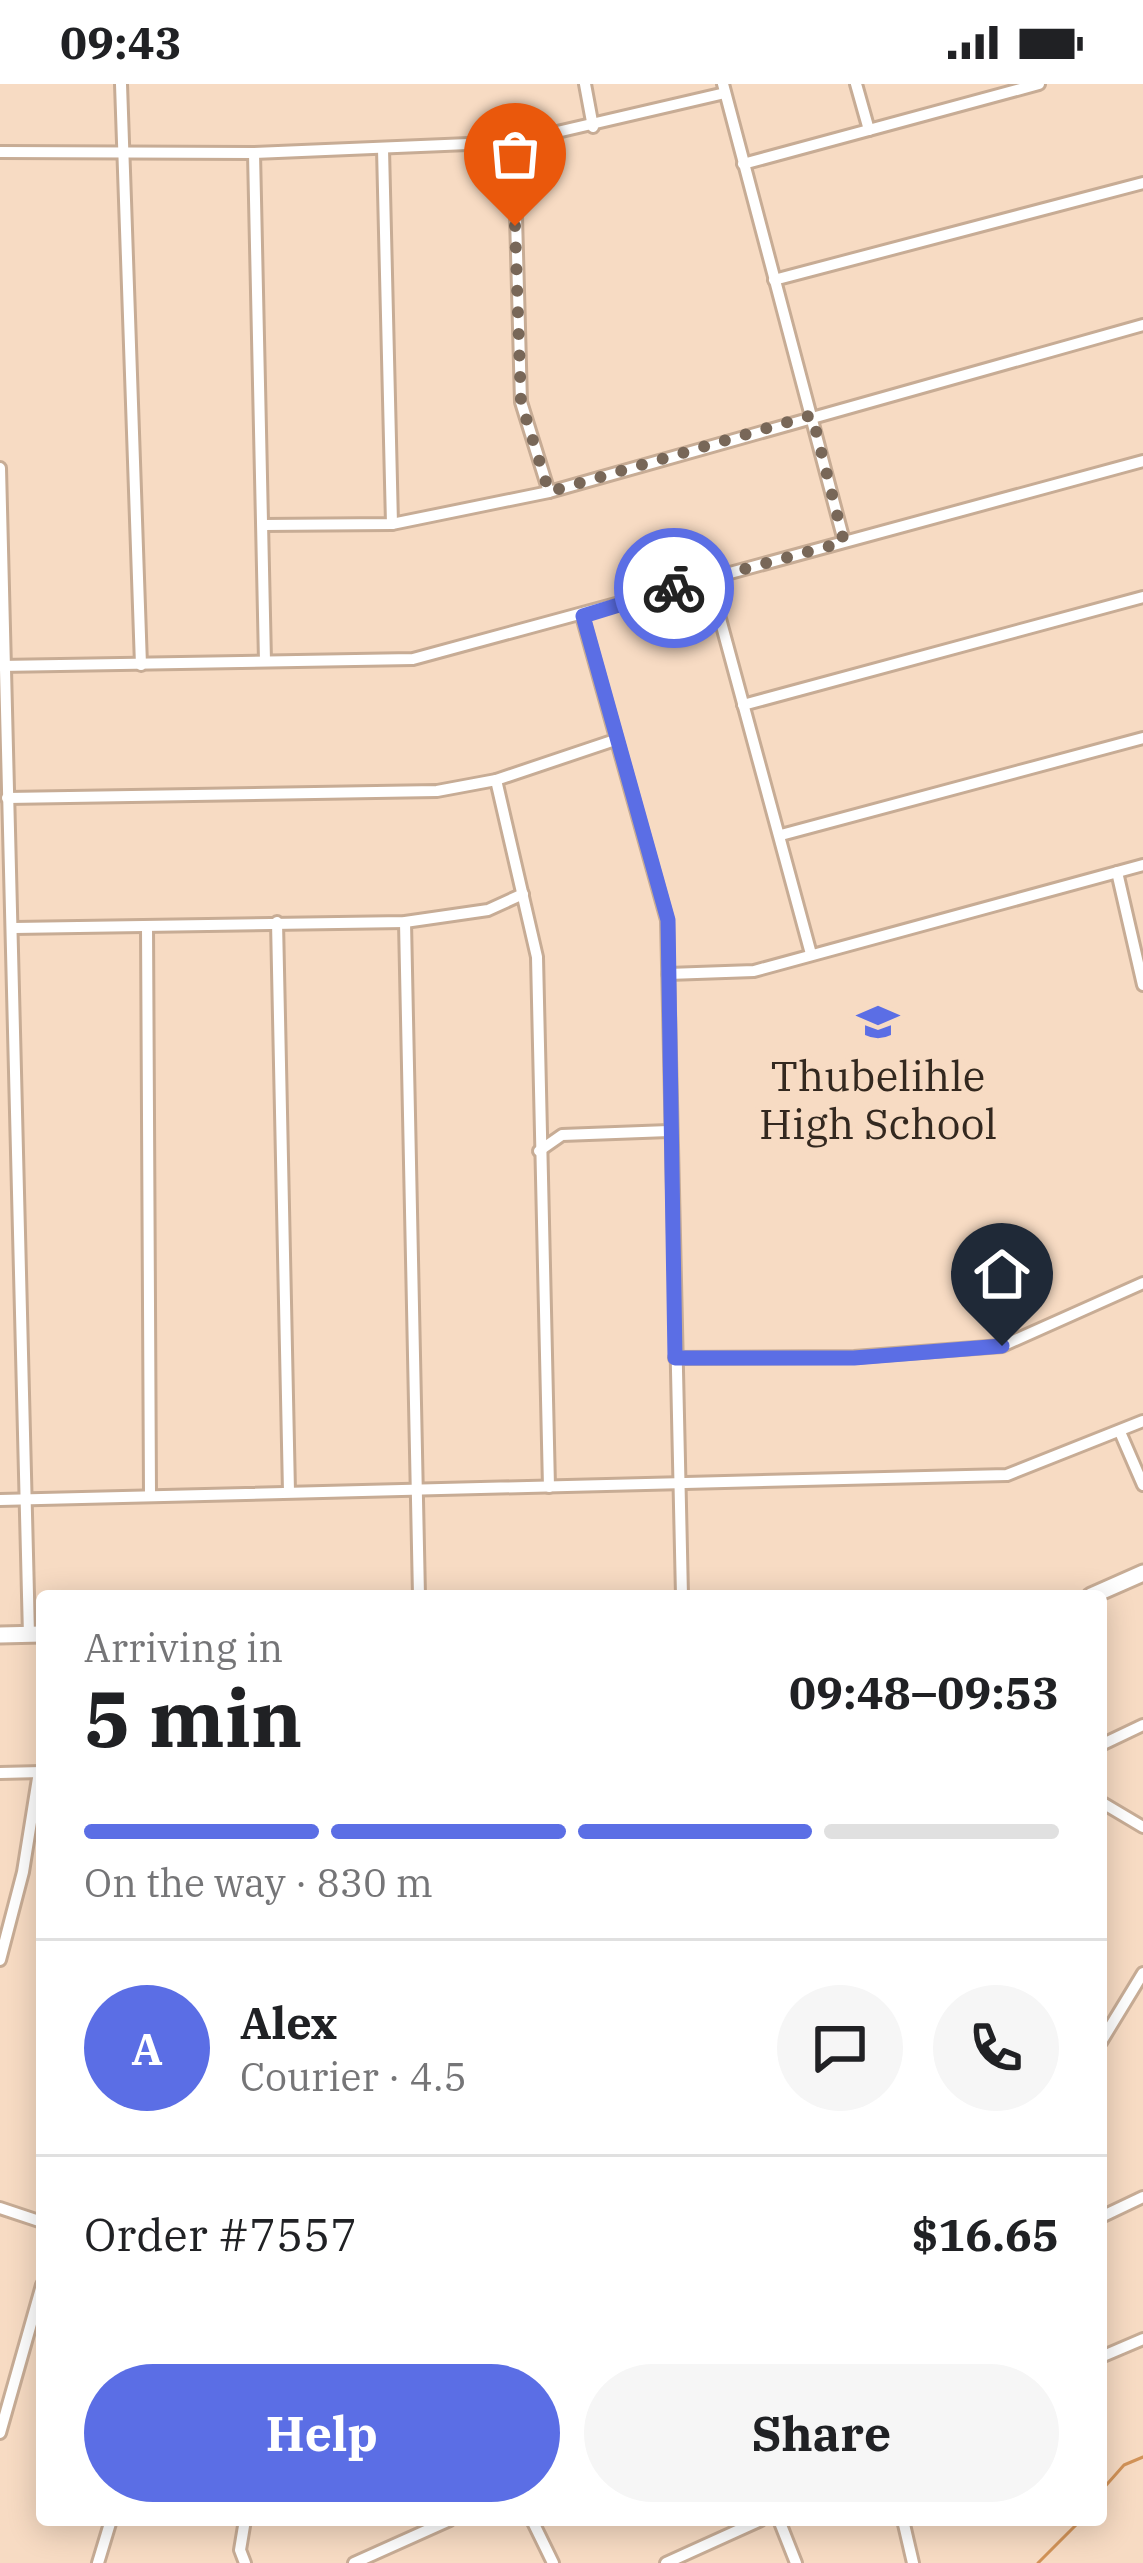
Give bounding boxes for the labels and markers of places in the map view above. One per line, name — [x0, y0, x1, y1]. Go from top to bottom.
pin — [464, 103, 566, 226]
school or university icon: Thubelihle High School — [855, 999, 901, 1045]
place label: Thubelihle High School — [759, 1048, 997, 1151]
pin — [951, 1223, 1053, 1346]

